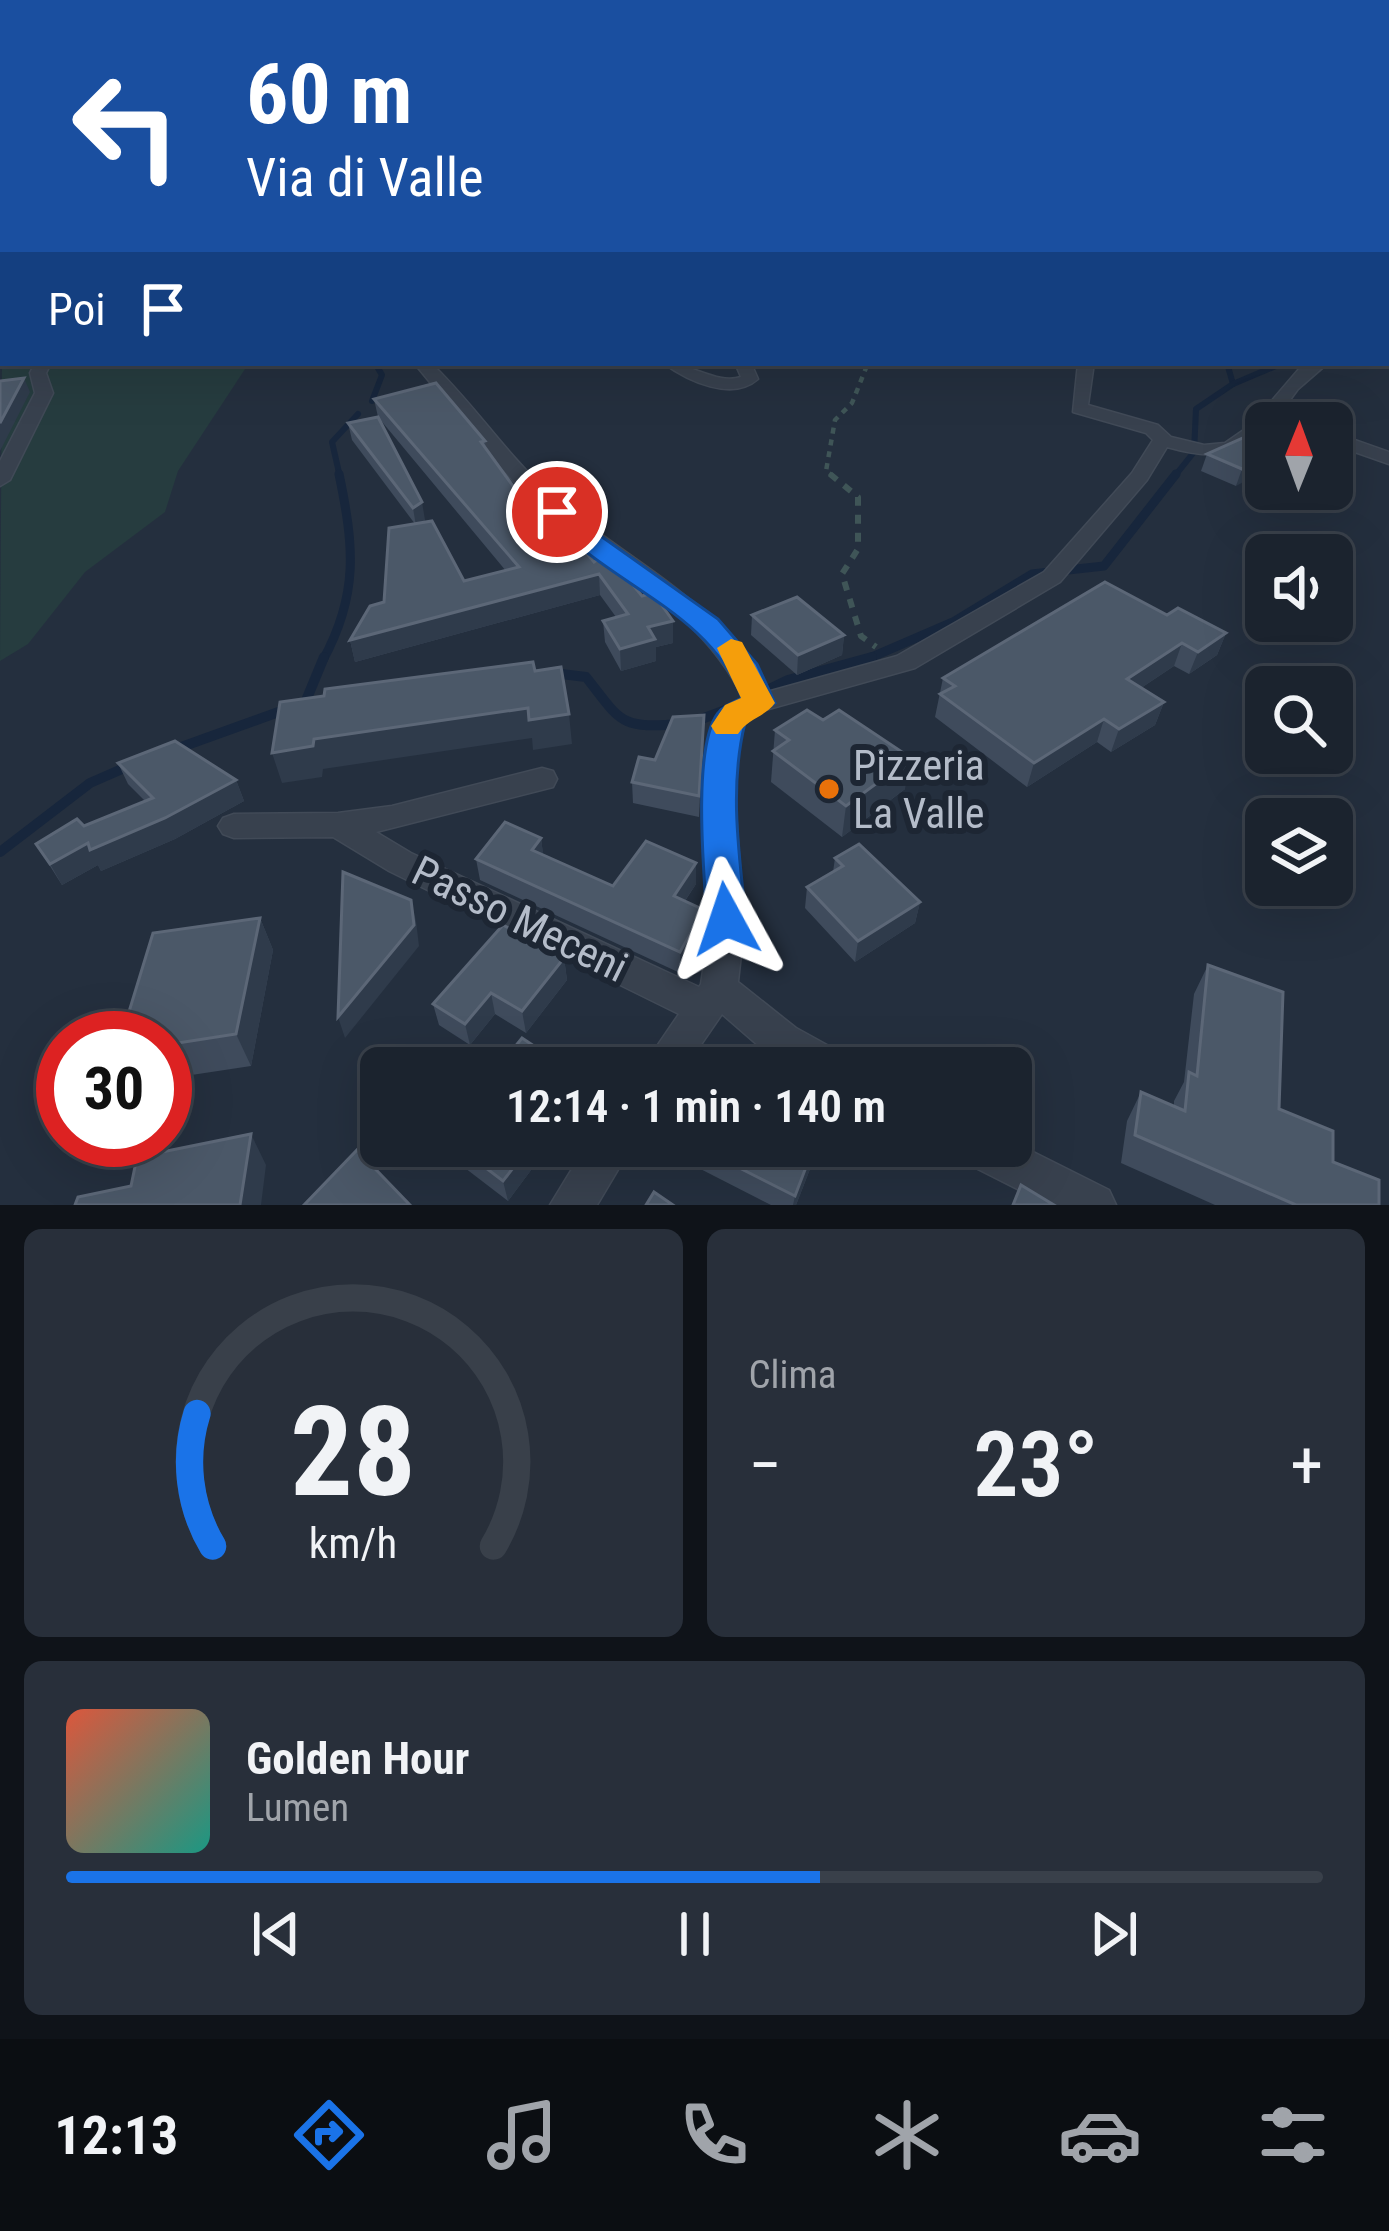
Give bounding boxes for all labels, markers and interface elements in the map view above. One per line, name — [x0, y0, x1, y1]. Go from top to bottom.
text: 60 m — [246, 45, 413, 144]
icon: left — [48, 48, 204, 204]
text: Via di Valle — [246, 146, 484, 209]
icon: arrive — [130, 276, 196, 342]
text: Poi — [48, 283, 106, 336]
north arrow — [1245, 402, 1353, 510]
map controls — [1245, 402, 1353, 906]
pin — [506, 461, 608, 563]
icon: arrive — [524, 479, 590, 545]
button: sound — [1245, 534, 1353, 642]
button: search — [1245, 666, 1353, 774]
place label: Pizzeria La Valle — [853, 741, 985, 838]
marker: Pizzeria La Valle — [816, 776, 842, 802]
button: layers — [1245, 798, 1353, 906]
street label: Passo Meceni — [405, 846, 635, 992]
position arrow — [663, 856, 789, 982]
speed limit sign: 30 — [36, 1011, 192, 1167]
text: 12:14 · 1 min · 140 m — [506, 1080, 886, 1133]
text: Clima — [749, 1352, 837, 1398]
text: 28 — [290, 1379, 416, 1525]
text: 23° — [973, 1413, 1098, 1518]
text: − — [749, 1427, 782, 1504]
text: + — [1290, 1427, 1323, 1504]
text: km/h — [309, 1518, 397, 1568]
text: Golden Hour — [246, 1732, 469, 1785]
text: Lumen — [246, 1785, 349, 1831]
icon: previous — [243, 1901, 309, 1967]
icon: pause — [662, 1901, 728, 1967]
icon: next — [1081, 1901, 1147, 1967]
icon: directions — [287, 2093, 371, 2177]
icon: music — [480, 2093, 564, 2177]
icon: phone — [672, 2093, 756, 2177]
icon: climate — [865, 2093, 949, 2177]
icon: car — [1058, 2093, 1142, 2177]
icon: filters — [1251, 2093, 1335, 2177]
text: 12:13 — [54, 2104, 178, 2167]

